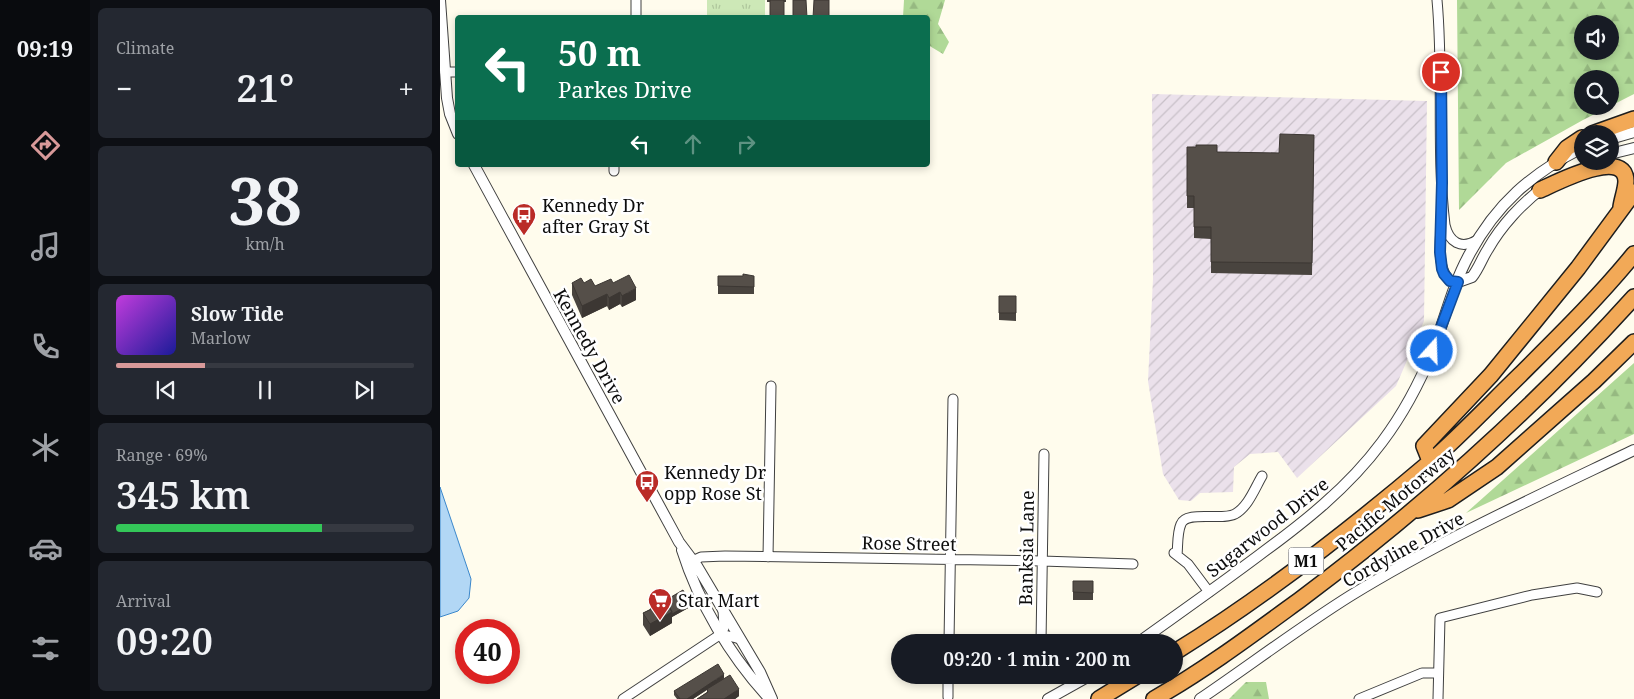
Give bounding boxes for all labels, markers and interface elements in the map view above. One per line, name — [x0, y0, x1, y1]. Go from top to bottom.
map controls — [1574, 15, 1619, 170]
button: sound — [1574, 15, 1619, 60]
text: 50 m — [558, 29, 641, 76]
text: 09:19 — [17, 33, 73, 63]
icon: left — [475, 35, 540, 100]
text: Climate — [116, 37, 174, 59]
pin — [1420, 51, 1462, 93]
icon: arrive — [1427, 58, 1455, 86]
text: 21° — [236, 61, 294, 113]
text: − — [116, 69, 132, 107]
text: + — [398, 69, 414, 107]
button: search — [1574, 70, 1619, 115]
text: Parkes Drive — [558, 74, 692, 104]
button: layers — [1574, 125, 1619, 170]
icon: directions — [28, 128, 63, 163]
icon: left — [626, 130, 654, 158]
icon: ahead — [679, 130, 707, 158]
icon: right — [732, 130, 760, 158]
text: 38 — [228, 156, 302, 244]
place label: Kennedy Dr after Gray St — [542, 193, 650, 238]
bus stop icon: Kennedy Dr after Gray St — [511, 202, 537, 236]
icon: music — [28, 229, 63, 264]
text: km/h — [245, 233, 285, 255]
street label: Kennedy Drive — [548, 284, 632, 408]
text: Slow Tide — [191, 301, 284, 327]
position arrow — [1405, 324, 1457, 376]
text: Marlow — [191, 327, 251, 349]
icon: phone — [28, 329, 63, 364]
icon: previous — [152, 376, 180, 404]
icon: pause — [251, 376, 279, 404]
icon: next — [350, 376, 378, 404]
icon: climate — [28, 430, 63, 465]
street label: Pacific Motorway — [1330, 441, 1460, 556]
text: Range · 69% — [116, 444, 208, 466]
place label: Kennedy Dr opp Rose St — [664, 460, 767, 505]
text: 345 km — [116, 468, 250, 520]
bus stop icon: Kennedy Dr opp Rose St — [634, 469, 660, 503]
street label: Sugarwood Drive — [1201, 472, 1333, 582]
street label: Banksia Lane — [1013, 490, 1039, 606]
street label: Cordyline Drive — [1338, 506, 1468, 592]
street label: Rose Street — [861, 530, 957, 556]
icon: car — [28, 531, 63, 566]
road number: M1 — [1288, 548, 1324, 574]
supermarket icon: Star Mart — [647, 587, 673, 621]
place label: Star Mart — [678, 588, 759, 612]
text: Arrival — [116, 590, 171, 612]
text: 09:20 — [116, 614, 213, 666]
speed limit sign: 40 — [455, 619, 520, 684]
icon: filters — [28, 631, 63, 666]
text: 09:20 · 1 min · 200 m — [943, 646, 1131, 672]

